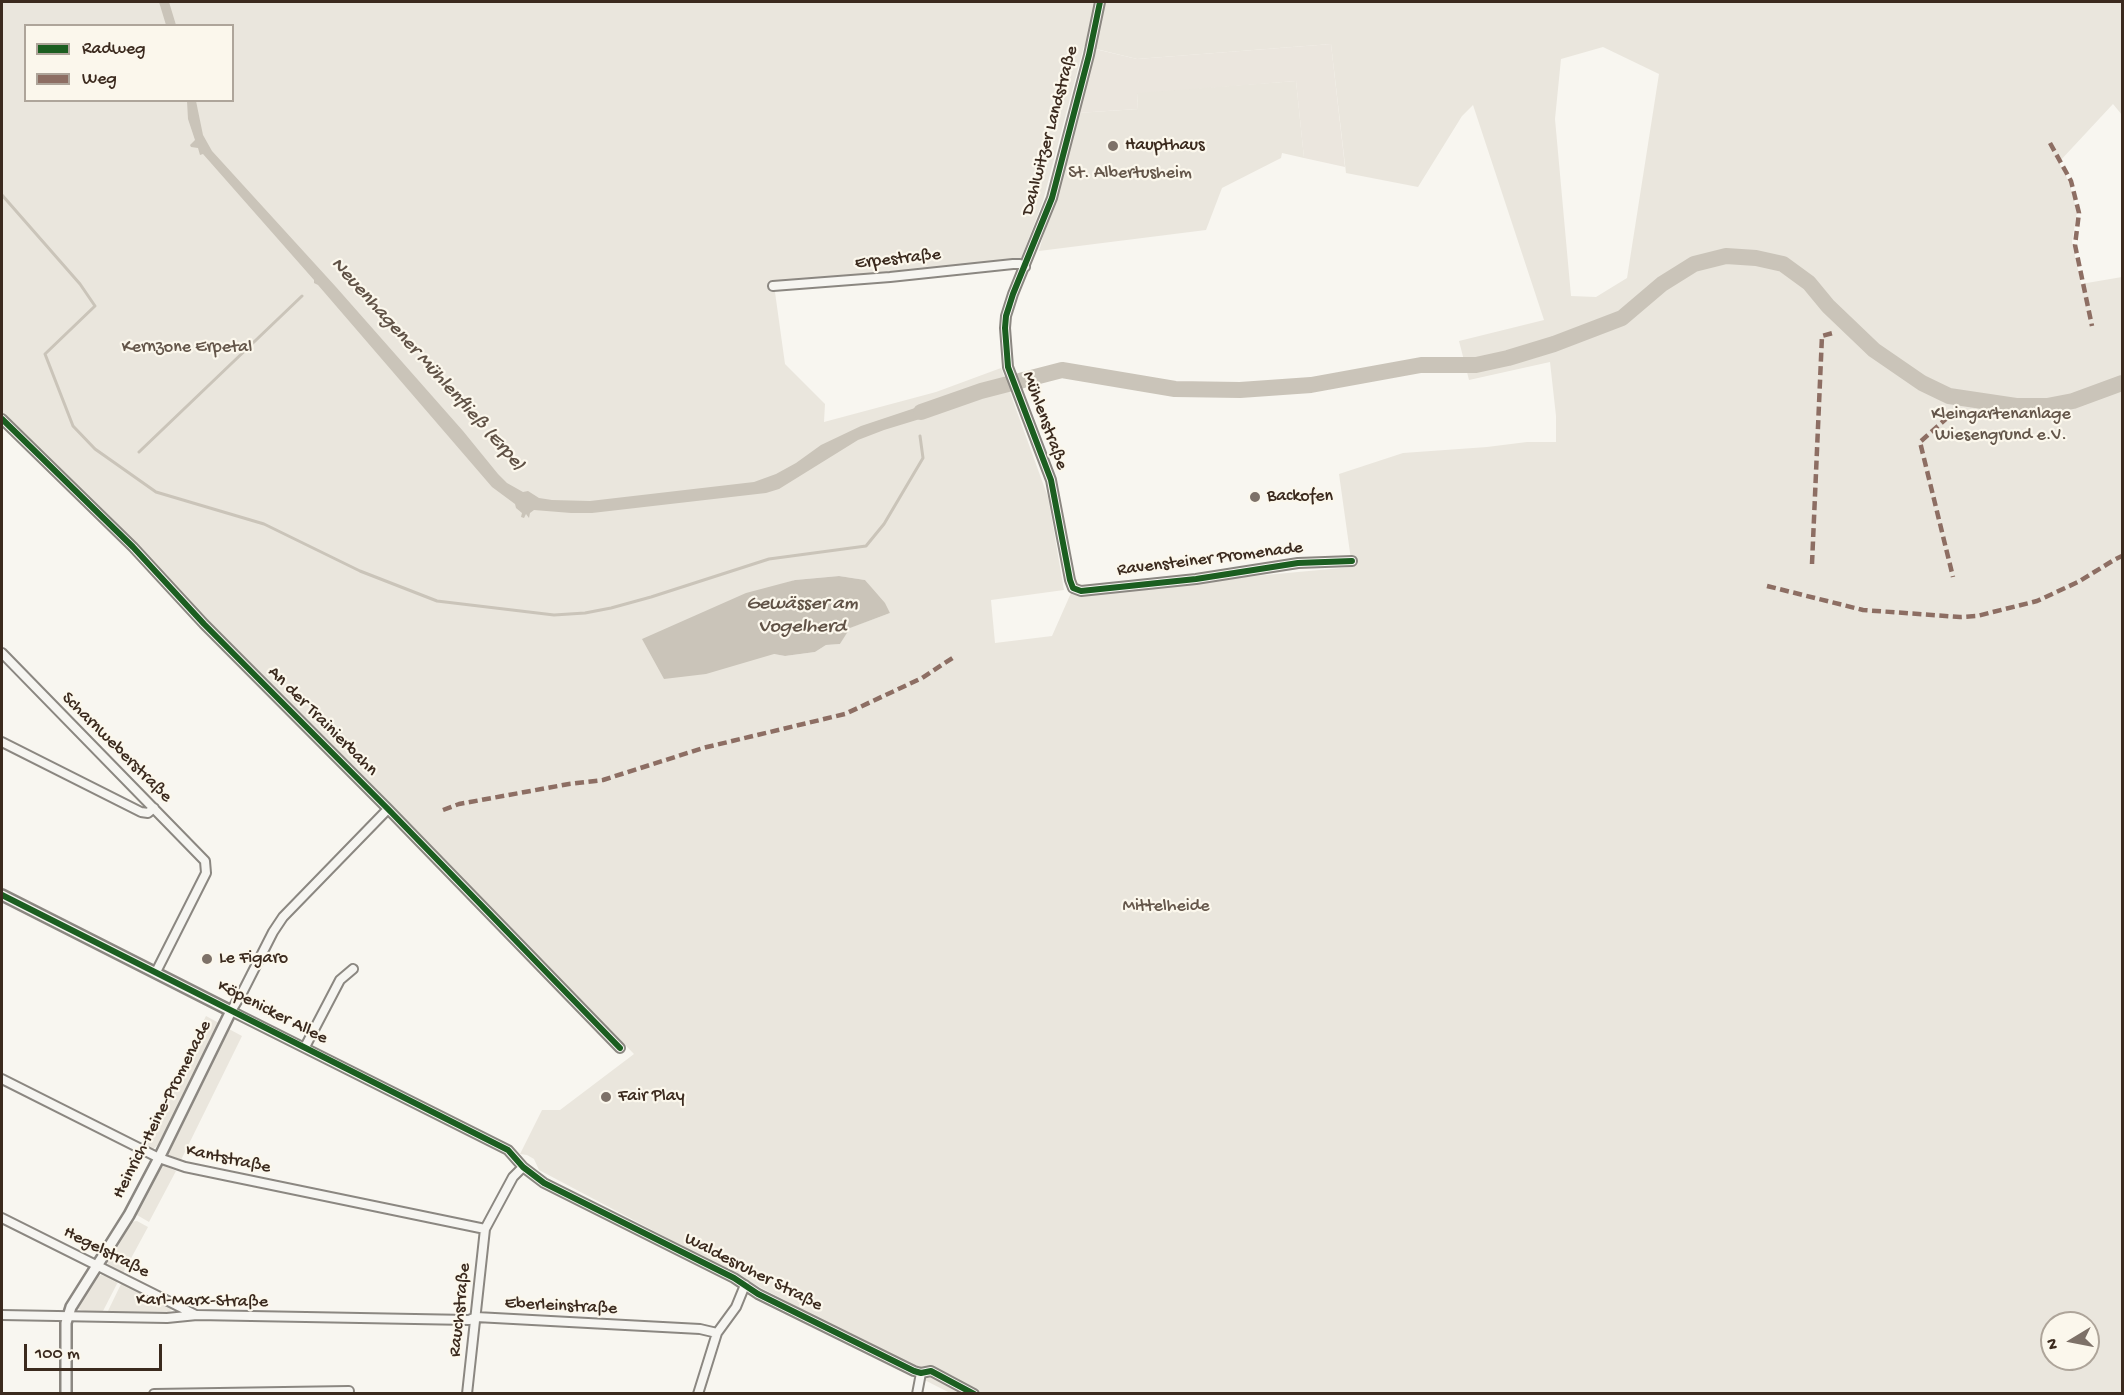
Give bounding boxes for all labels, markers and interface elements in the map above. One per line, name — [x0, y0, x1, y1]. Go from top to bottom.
legend — [24, 24, 234, 102]
text: Radweg — [82, 39, 145, 60]
street label: Dahlwitzer Landstraße — [1018, 44, 1084, 218]
text: Weg — [82, 69, 117, 90]
place label: Haupthaus — [1125, 135, 1205, 157]
marker: Haupthaus — [1106, 139, 1120, 153]
park label: St. Albertusheim — [1068, 163, 1192, 185]
street label: Erpestraße — [854, 245, 942, 275]
water label: Neuenhagener Mühlenfließ (Erpe) — [325, 253, 529, 477]
park label: Kernzone Erpetal — [122, 337, 252, 359]
street label: Mühlenstraße — [1016, 369, 1072, 473]
park label: Kleingartenanlage Wiesengrund e.V. — [1931, 404, 2071, 446]
place label: Backofen — [1267, 486, 1333, 508]
marker: Backofen — [1248, 490, 1262, 504]
street label: Ravensteiner Promenade — [1116, 538, 1304, 582]
water label: Gewässer am Vogelherd — [746, 593, 858, 640]
street label: An der Trainierbahn — [262, 662, 382, 782]
street label: Scharnweberstraße — [56, 688, 176, 808]
park label: Mittelheide — [1122, 896, 1210, 918]
place label: Le Figaro — [219, 948, 288, 970]
marker: Le Figaro — [200, 952, 214, 966]
street label: Köpenicker Allee — [213, 976, 331, 1050]
street label: Heinrich-Heine-Promenade — [109, 1017, 217, 1203]
place label: Fair Play — [618, 1086, 684, 1108]
marker: Fair Play — [599, 1090, 613, 1104]
street label: Kantstraße — [184, 1140, 272, 1180]
street label: Hegelstraße — [59, 1222, 153, 1284]
street label: Waldesruher Straße — [680, 1229, 826, 1317]
street label: Rauchstraße — [445, 1262, 477, 1358]
street label: Karl-Marx-Straße — [136, 1290, 268, 1314]
street label: Eberleinstraße — [504, 1293, 618, 1321]
north arrow — [2040, 1311, 2100, 1371]
scale bar — [27, 1332, 165, 1370]
text: N — [2043, 1337, 2064, 1351]
text: 100 m — [35, 1344, 80, 1365]

